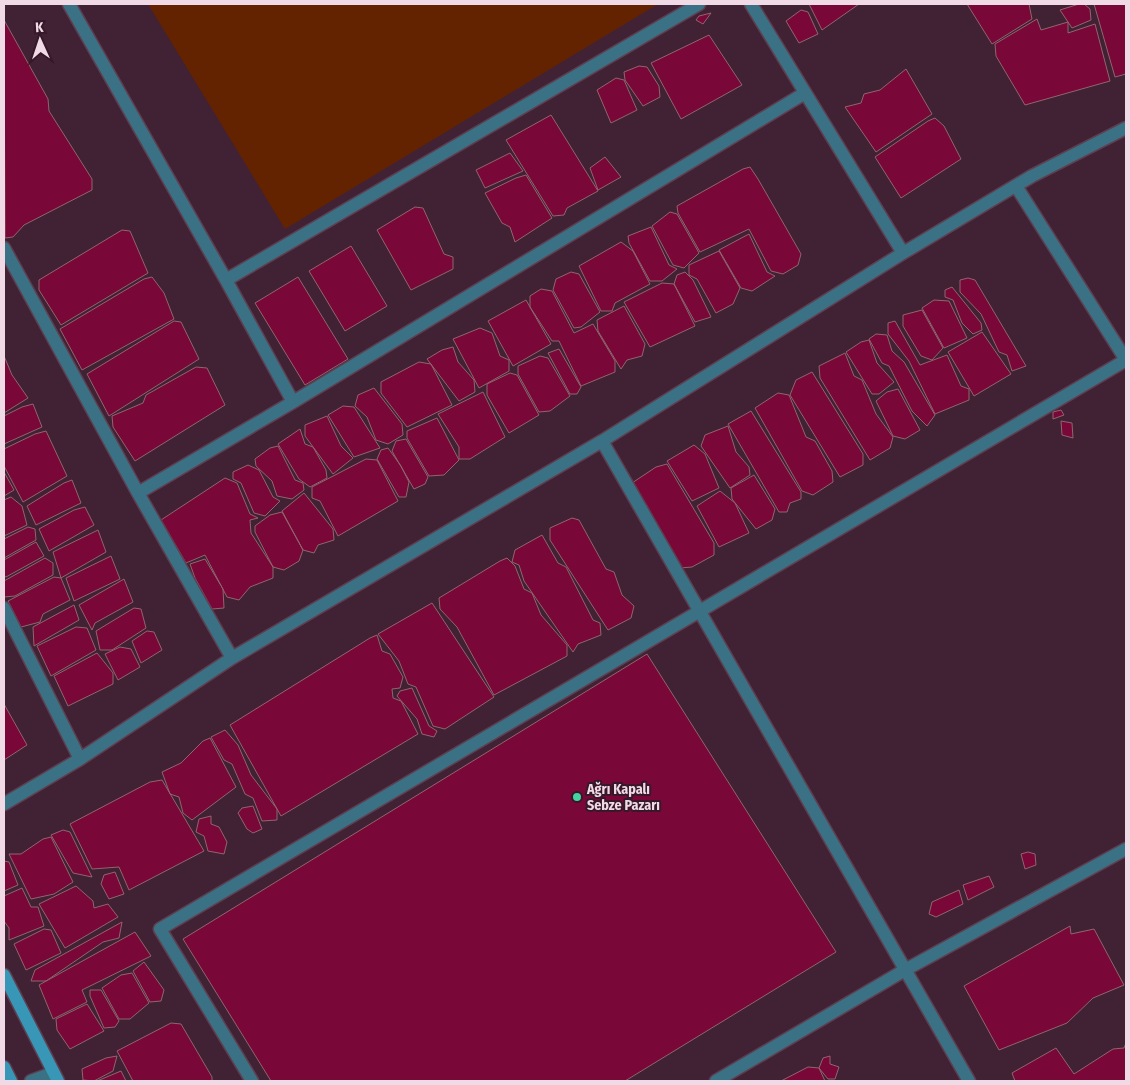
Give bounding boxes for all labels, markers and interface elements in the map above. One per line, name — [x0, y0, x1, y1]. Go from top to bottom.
north arrow — [15, 15, 65, 65]
text: K — [35, 19, 45, 36]
place label: Ağrı Kapalı Sebze Pazarı — [586, 781, 660, 814]
marker: Ağrı Kapalı Sebze Pazarı — [571, 791, 583, 803]

